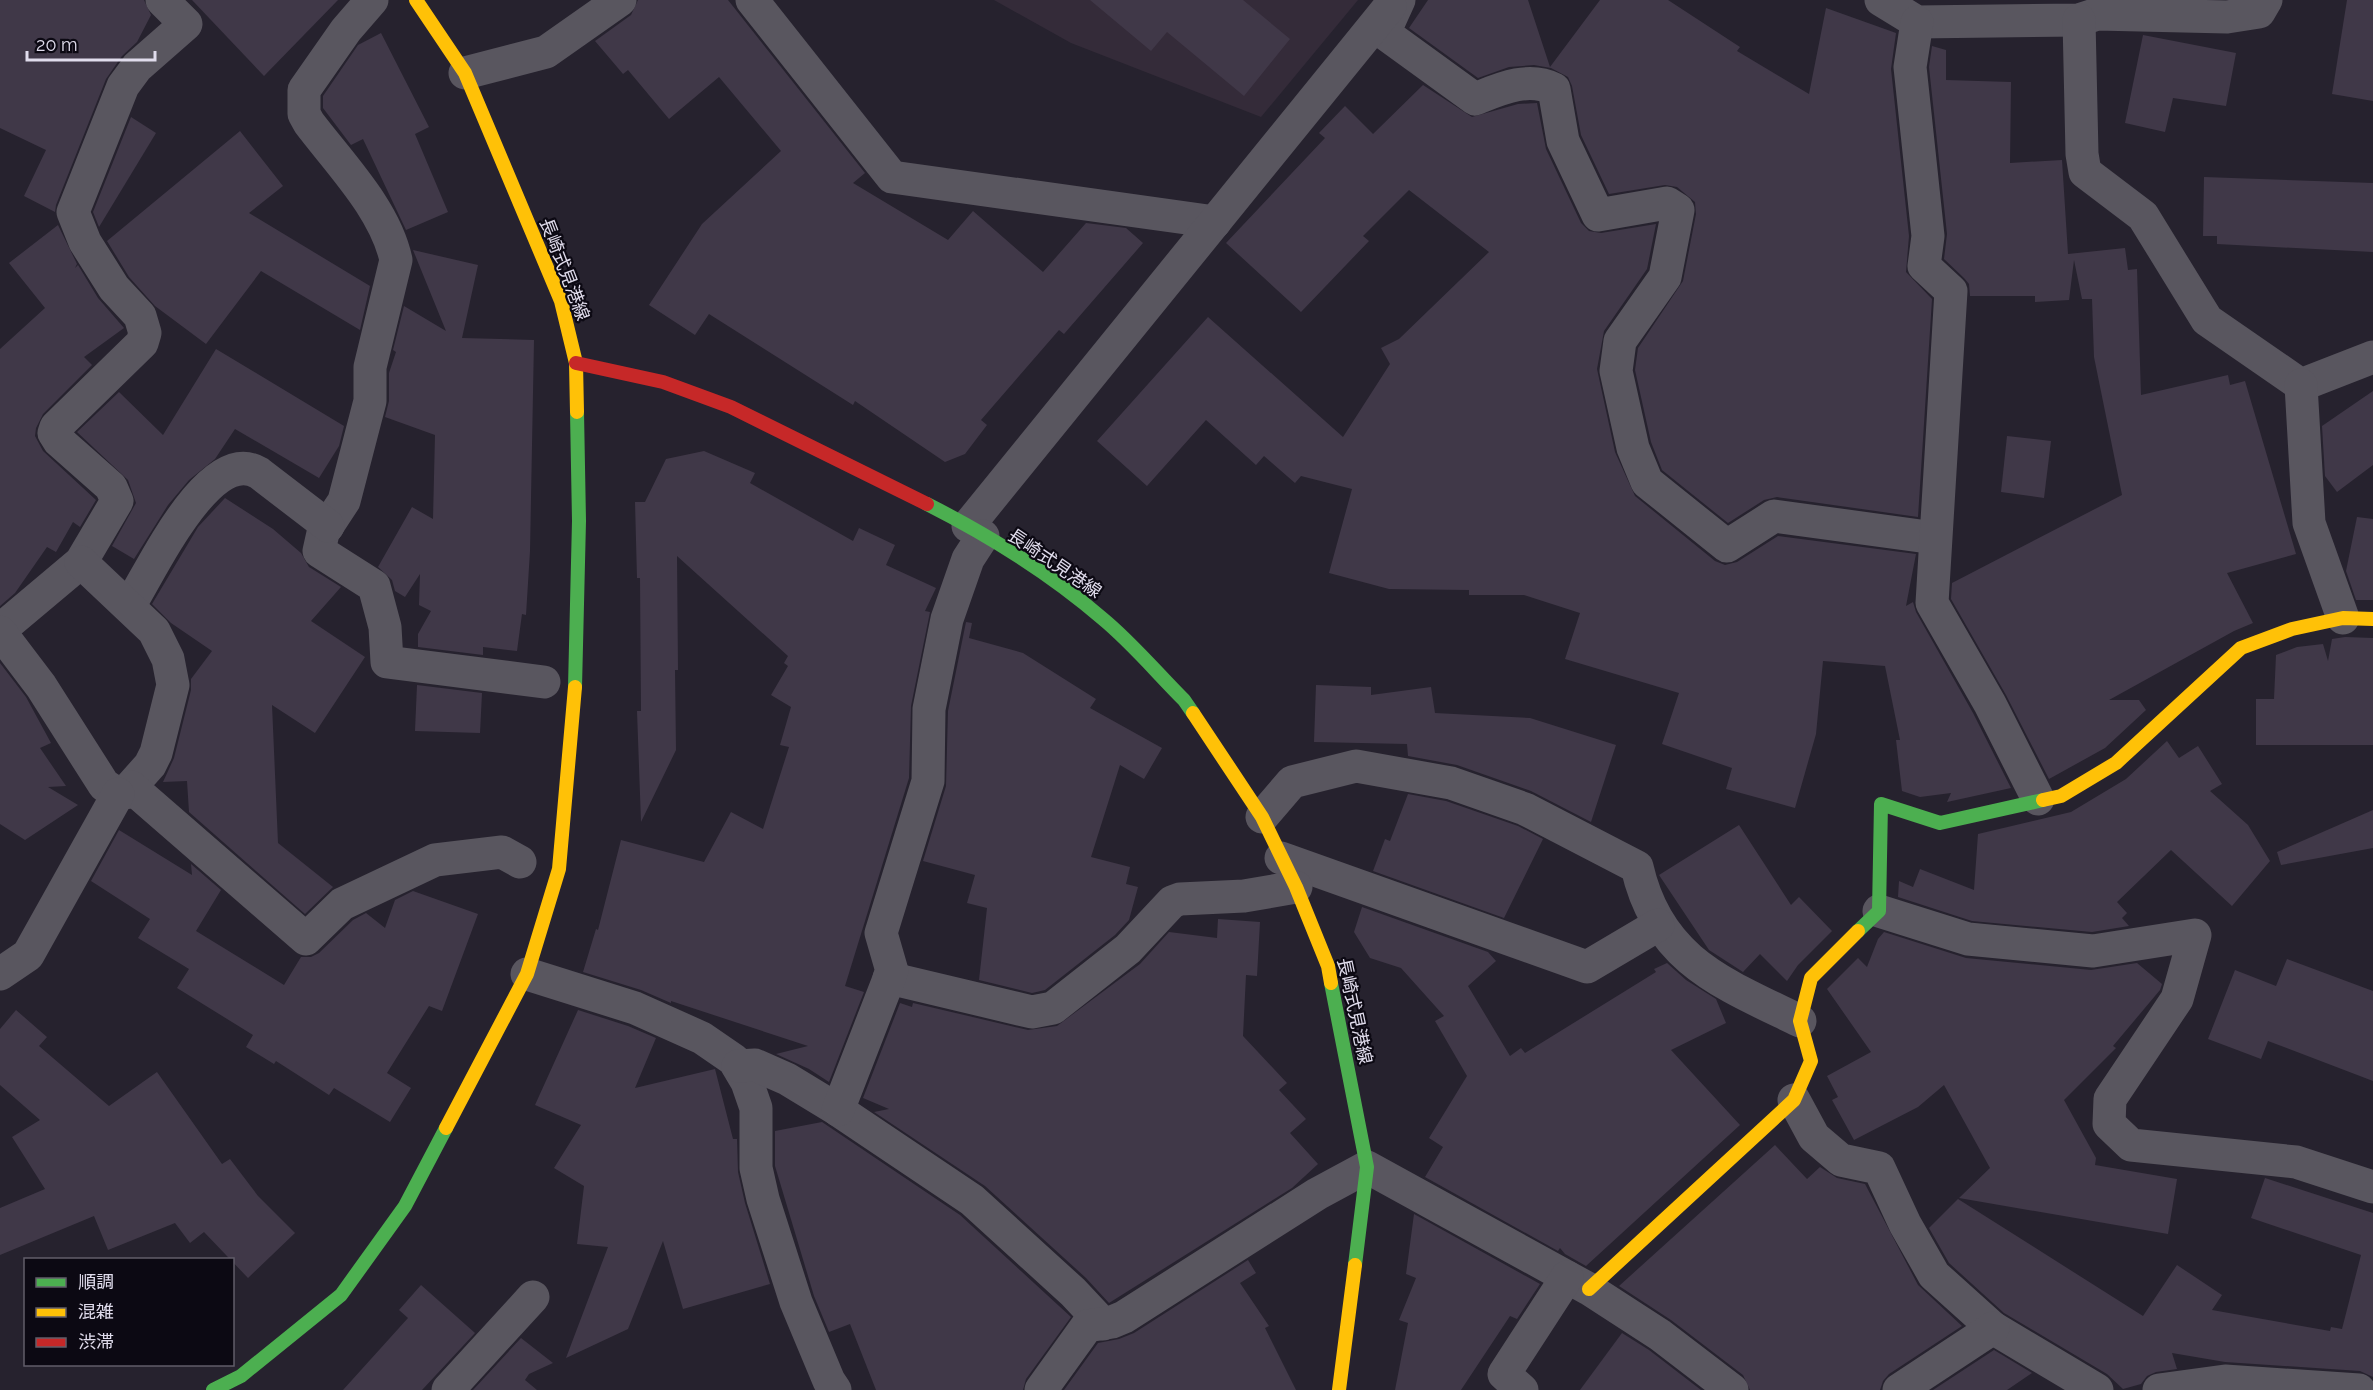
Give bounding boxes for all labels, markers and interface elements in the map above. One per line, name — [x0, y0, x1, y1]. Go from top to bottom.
scale bar — [27, 24, 154, 62]
text: 20 m — [36, 34, 78, 55]
street label: 長崎式見港線 — [536, 215, 594, 323]
street label: 長崎式見港線 — [1004, 524, 1106, 602]
street label: 長崎式見港線 — [1334, 956, 1376, 1066]
legend — [24, 1258, 234, 1366]
text: 順調 — [78, 1271, 114, 1292]
text: 混雑 — [78, 1301, 114, 1322]
text: 渋滞 — [78, 1331, 114, 1352]

